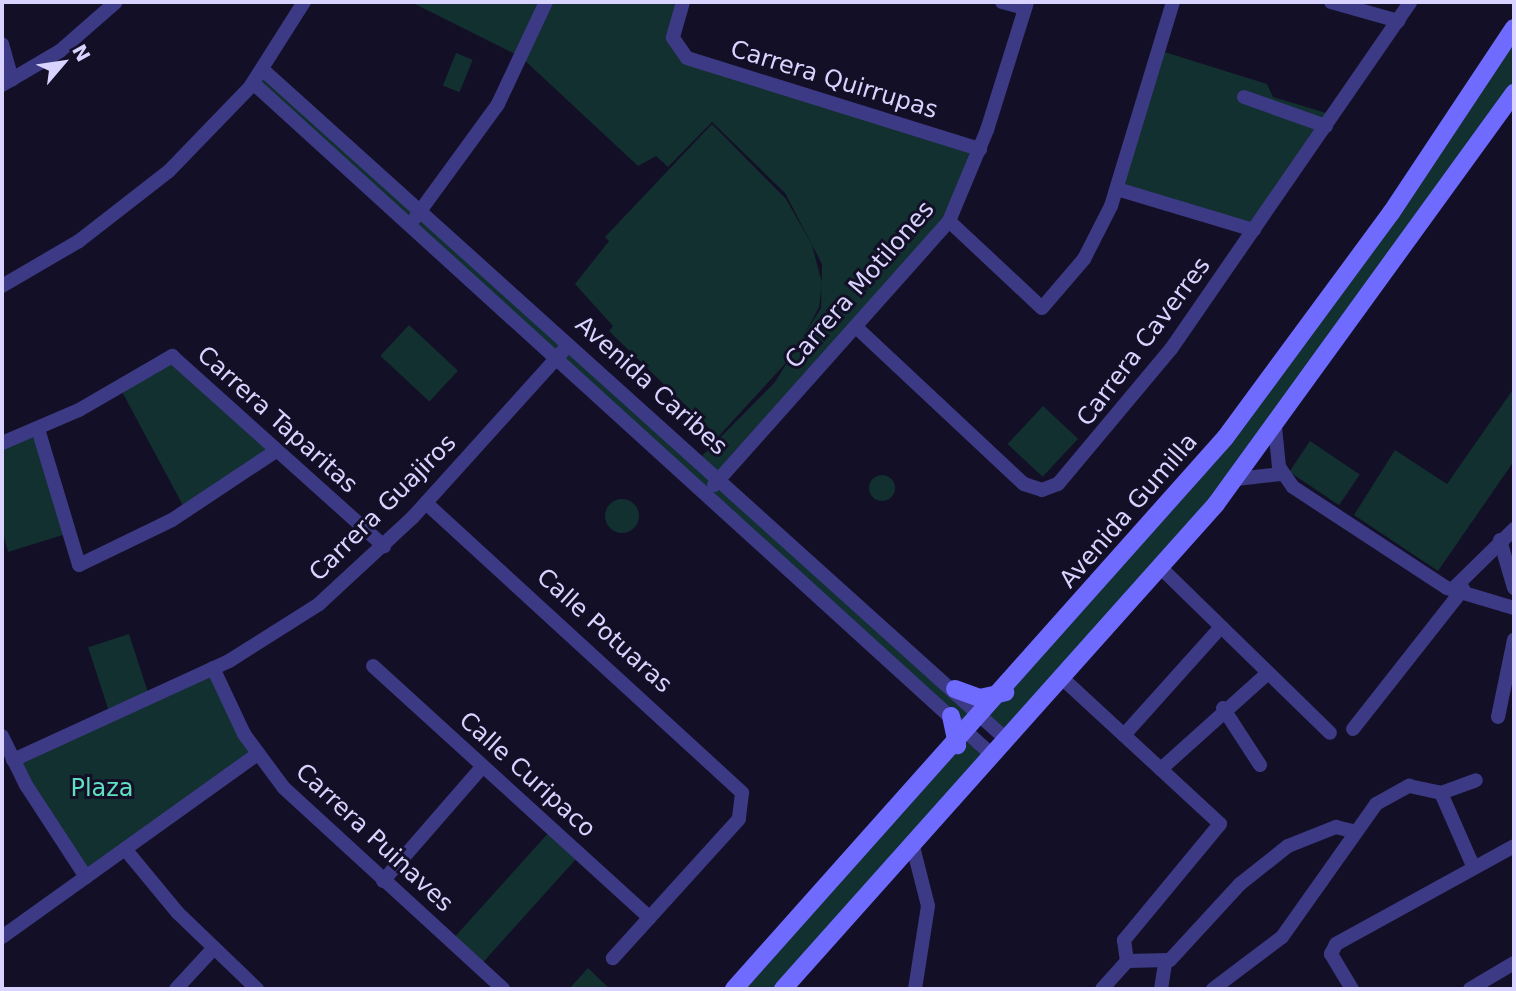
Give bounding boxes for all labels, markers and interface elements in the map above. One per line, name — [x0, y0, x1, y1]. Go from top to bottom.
north arrow — [28, 28, 98, 98]
street label: Carrera Quirrupas — [727, 35, 941, 125]
text: N — [68, 41, 95, 65]
street label: Carrera Motilones — [779, 195, 941, 375]
street label: Carrera Caverres — [1071, 252, 1217, 432]
street label: Avenida Caribes — [569, 310, 733, 462]
street label: Carrera Taparitas — [191, 340, 363, 500]
street label: Avenida Gumilla — [1054, 428, 1204, 594]
street label: Carrera Guajiros — [304, 429, 462, 587]
street label: Calle Potuaras — [530, 563, 678, 699]
street label: Calle Curipaco — [453, 706, 601, 844]
street label: Carrera Puinaves — [289, 758, 459, 918]
park label: Plaza — [70, 775, 134, 803]

